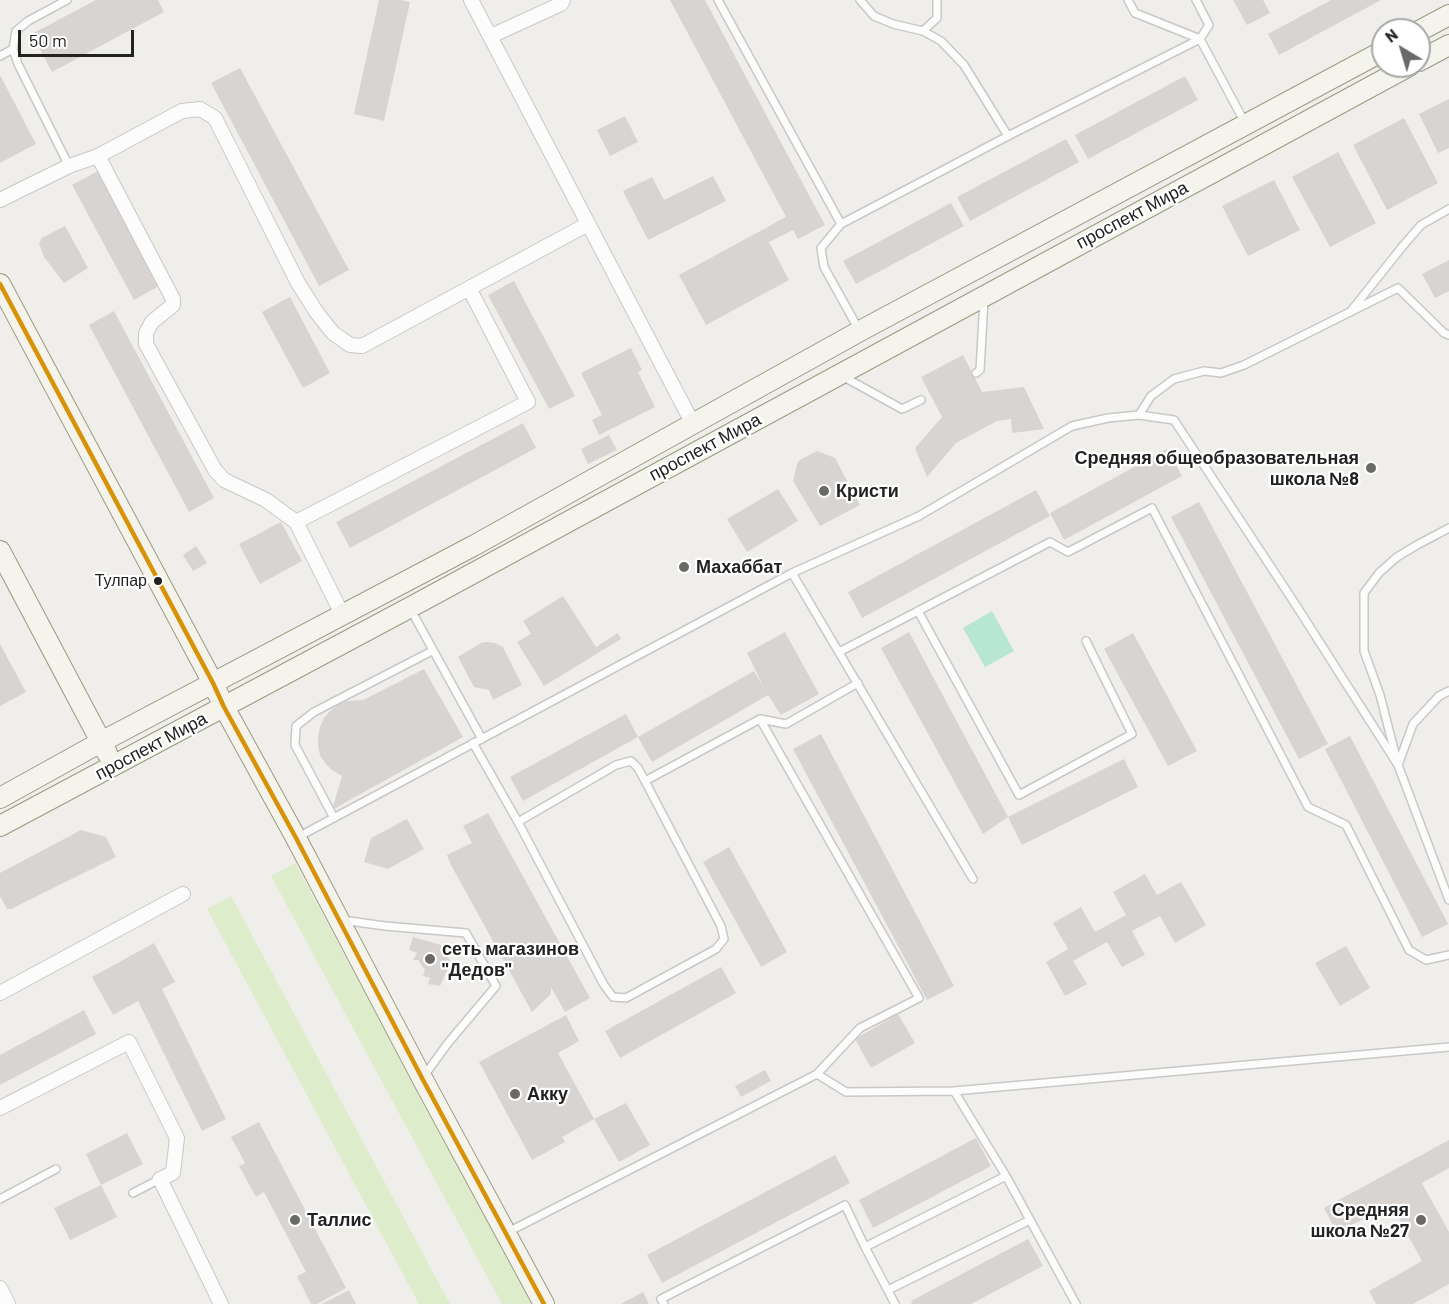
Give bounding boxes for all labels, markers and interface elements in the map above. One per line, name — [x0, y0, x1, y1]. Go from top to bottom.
scale bar — [21, 18, 136, 56]
north arrow — [1371, 18, 1431, 78]
text: N — [1381, 24, 1401, 46]
text: 50 m — [29, 29, 67, 51]
street label: проспект Мира — [1072, 176, 1192, 254]
street label: проспект Мира — [645, 408, 765, 486]
place label: Средняя общеобразовательная школа №8 — [1074, 447, 1359, 490]
marker: Средняя общеобразовательная школа №8 — [1364, 461, 1378, 475]
place label: Кристи — [836, 480, 899, 502]
marker: Кристи — [817, 484, 831, 498]
place label: Махаббат — [696, 556, 782, 578]
marker: Махаббат — [677, 560, 691, 574]
place label: Тулпар — [95, 571, 147, 591]
marker: Тулпар — [152, 575, 164, 587]
street label: проспект Мира — [91, 707, 211, 785]
place label: сеть магазинов "Дедов" — [442, 938, 579, 980]
marker: сеть магазинов "Дедов" — [423, 952, 437, 966]
place label: Акку — [527, 1083, 568, 1105]
marker: Акку — [508, 1087, 522, 1101]
place label: Средняя школа №27 — [1311, 1199, 1409, 1242]
place label: Таллис — [307, 1209, 372, 1231]
marker: Таллис — [288, 1213, 302, 1227]
marker: Средняя школа №27 — [1414, 1213, 1428, 1227]

